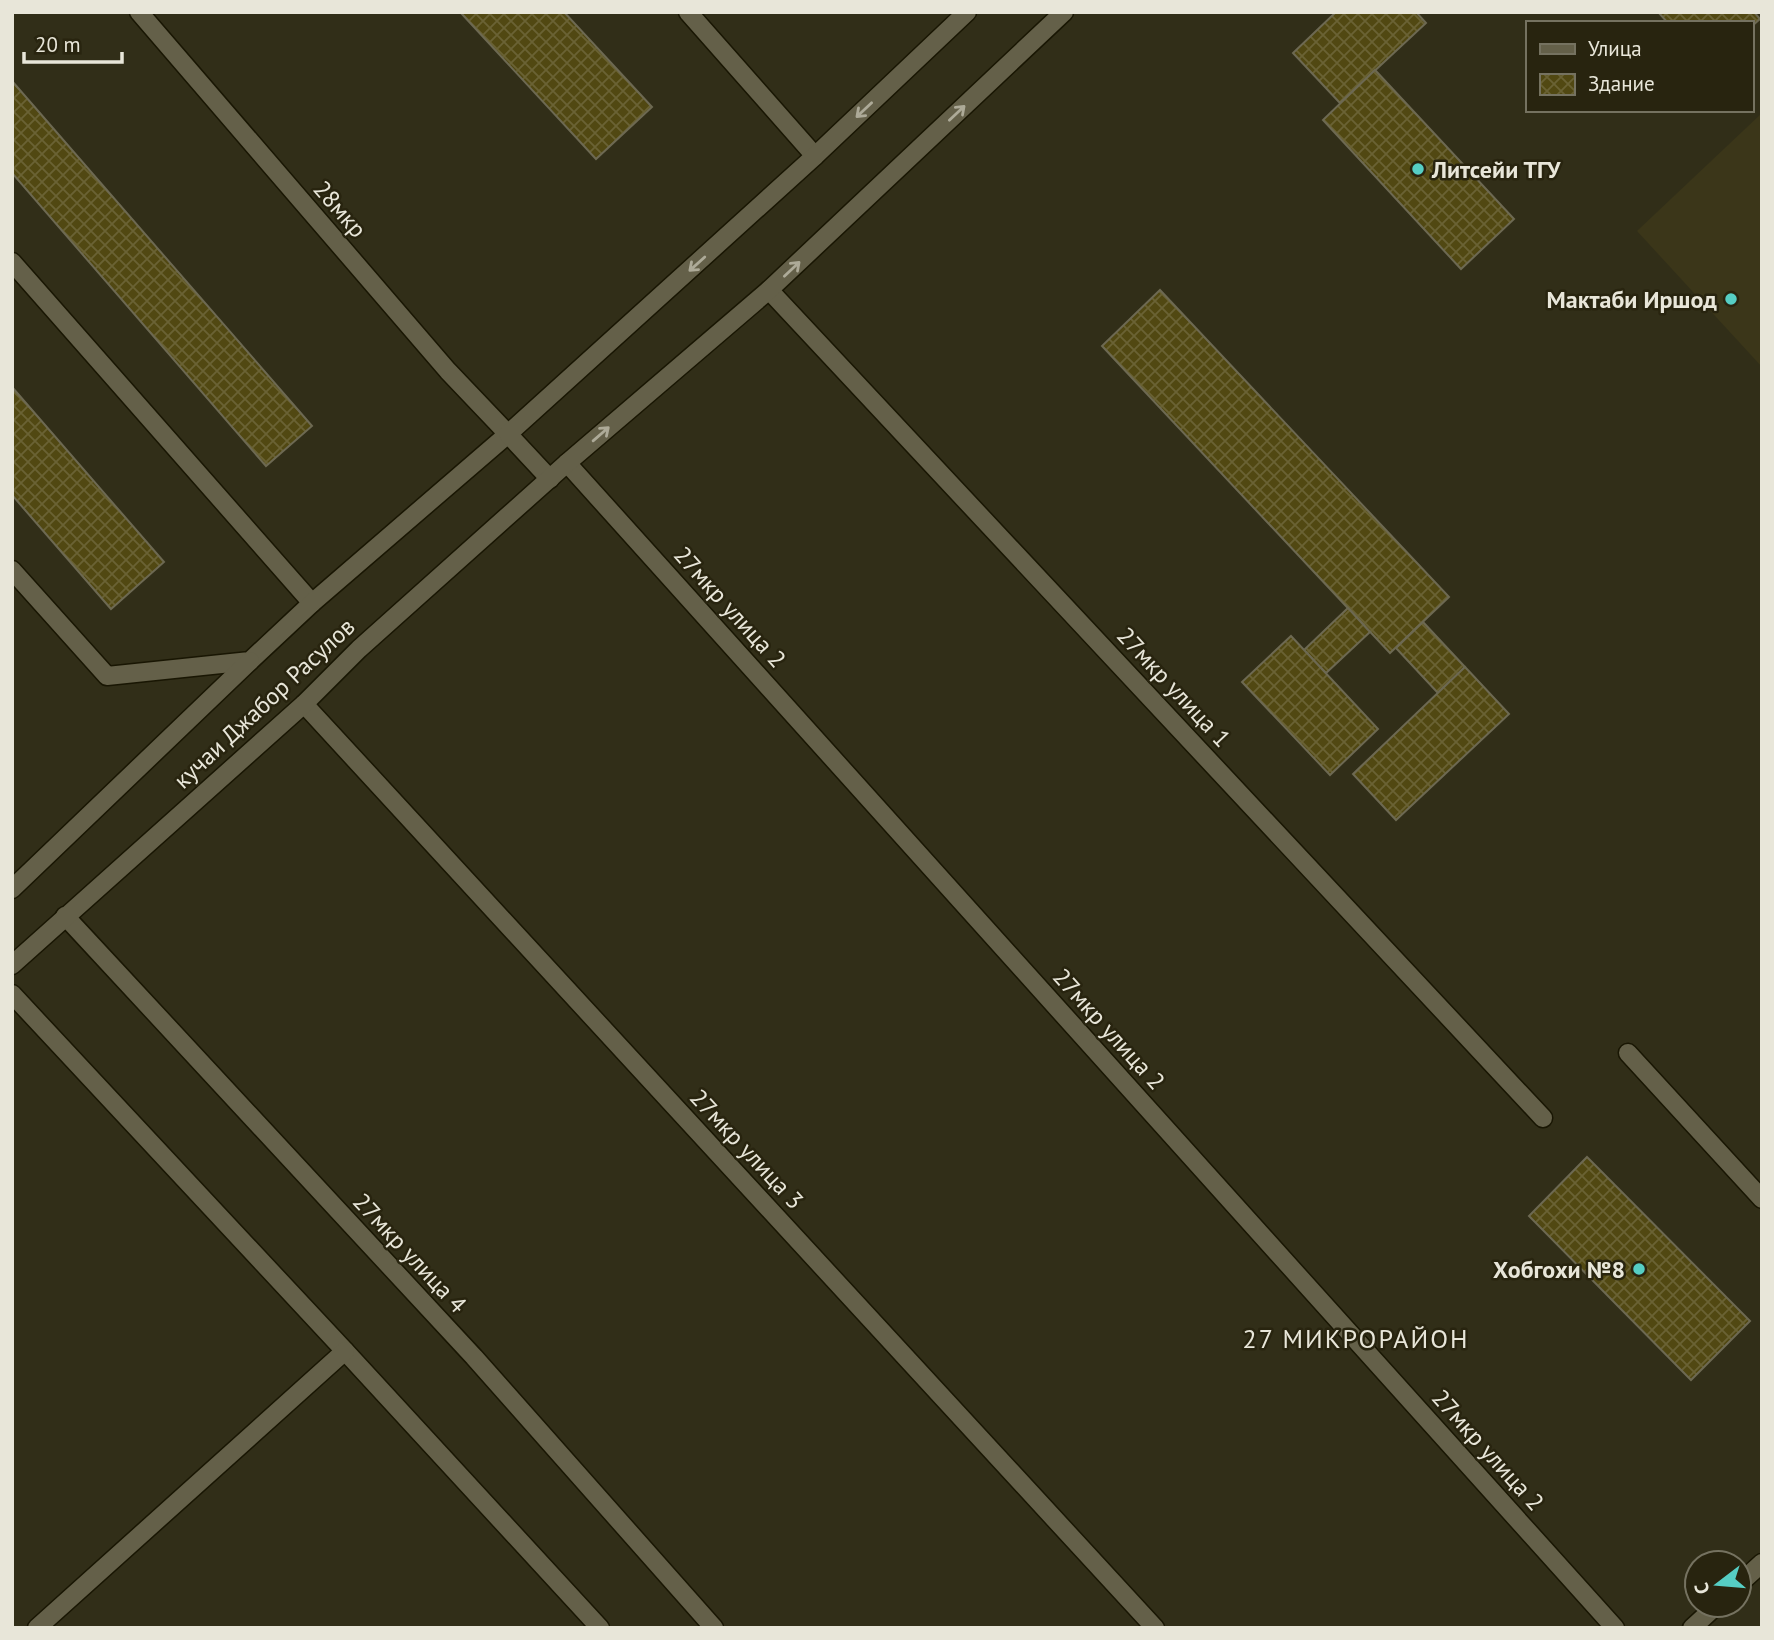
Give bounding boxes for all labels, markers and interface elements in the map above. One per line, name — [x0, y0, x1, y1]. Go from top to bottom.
scale bar — [24, 21, 122, 65]
legend — [1526, 21, 1753, 112]
text: 20 m — [35, 31, 81, 58]
text: Улица — [1588, 35, 1642, 62]
text: Здание — [1588, 70, 1655, 97]
one-way arrow — [856, 101, 873, 118]
one-way arrow — [948, 104, 965, 121]
place label: Литсейи ТГУ — [1431, 154, 1561, 185]
marker: Литсейи ТГУ — [1410, 161, 1426, 177]
street label: 28мкр — [307, 174, 373, 244]
one-way arrow — [689, 255, 706, 272]
one-way arrow — [783, 260, 800, 277]
place label: Мактаби Иршод — [1547, 284, 1717, 315]
marker: Мактаби Иршод — [1723, 291, 1739, 307]
one-way arrow — [592, 426, 610, 442]
street label: 27мкр улица 2 — [667, 540, 793, 674]
street label: кучаи Джабор Расулов — [167, 611, 361, 795]
street label: 27мкр улица 1 — [1110, 620, 1238, 754]
street label: 27мкр улица 2 — [1046, 962, 1172, 1096]
street label: 27мкр улица 3 — [683, 1082, 811, 1216]
street label: 27мкр улица 4 — [346, 1186, 474, 1320]
place label: Хобгохи №8 — [1493, 1254, 1625, 1285]
marker: Хобгохи №8 — [1631, 1261, 1647, 1277]
district label: 27 МИКРОРАЙОН — [1243, 1322, 1469, 1355]
street label: 27мкр улица 2 — [1425, 1383, 1551, 1517]
north arrow — [1683, 1549, 1753, 1619]
text: С — [1689, 1580, 1715, 1597]

